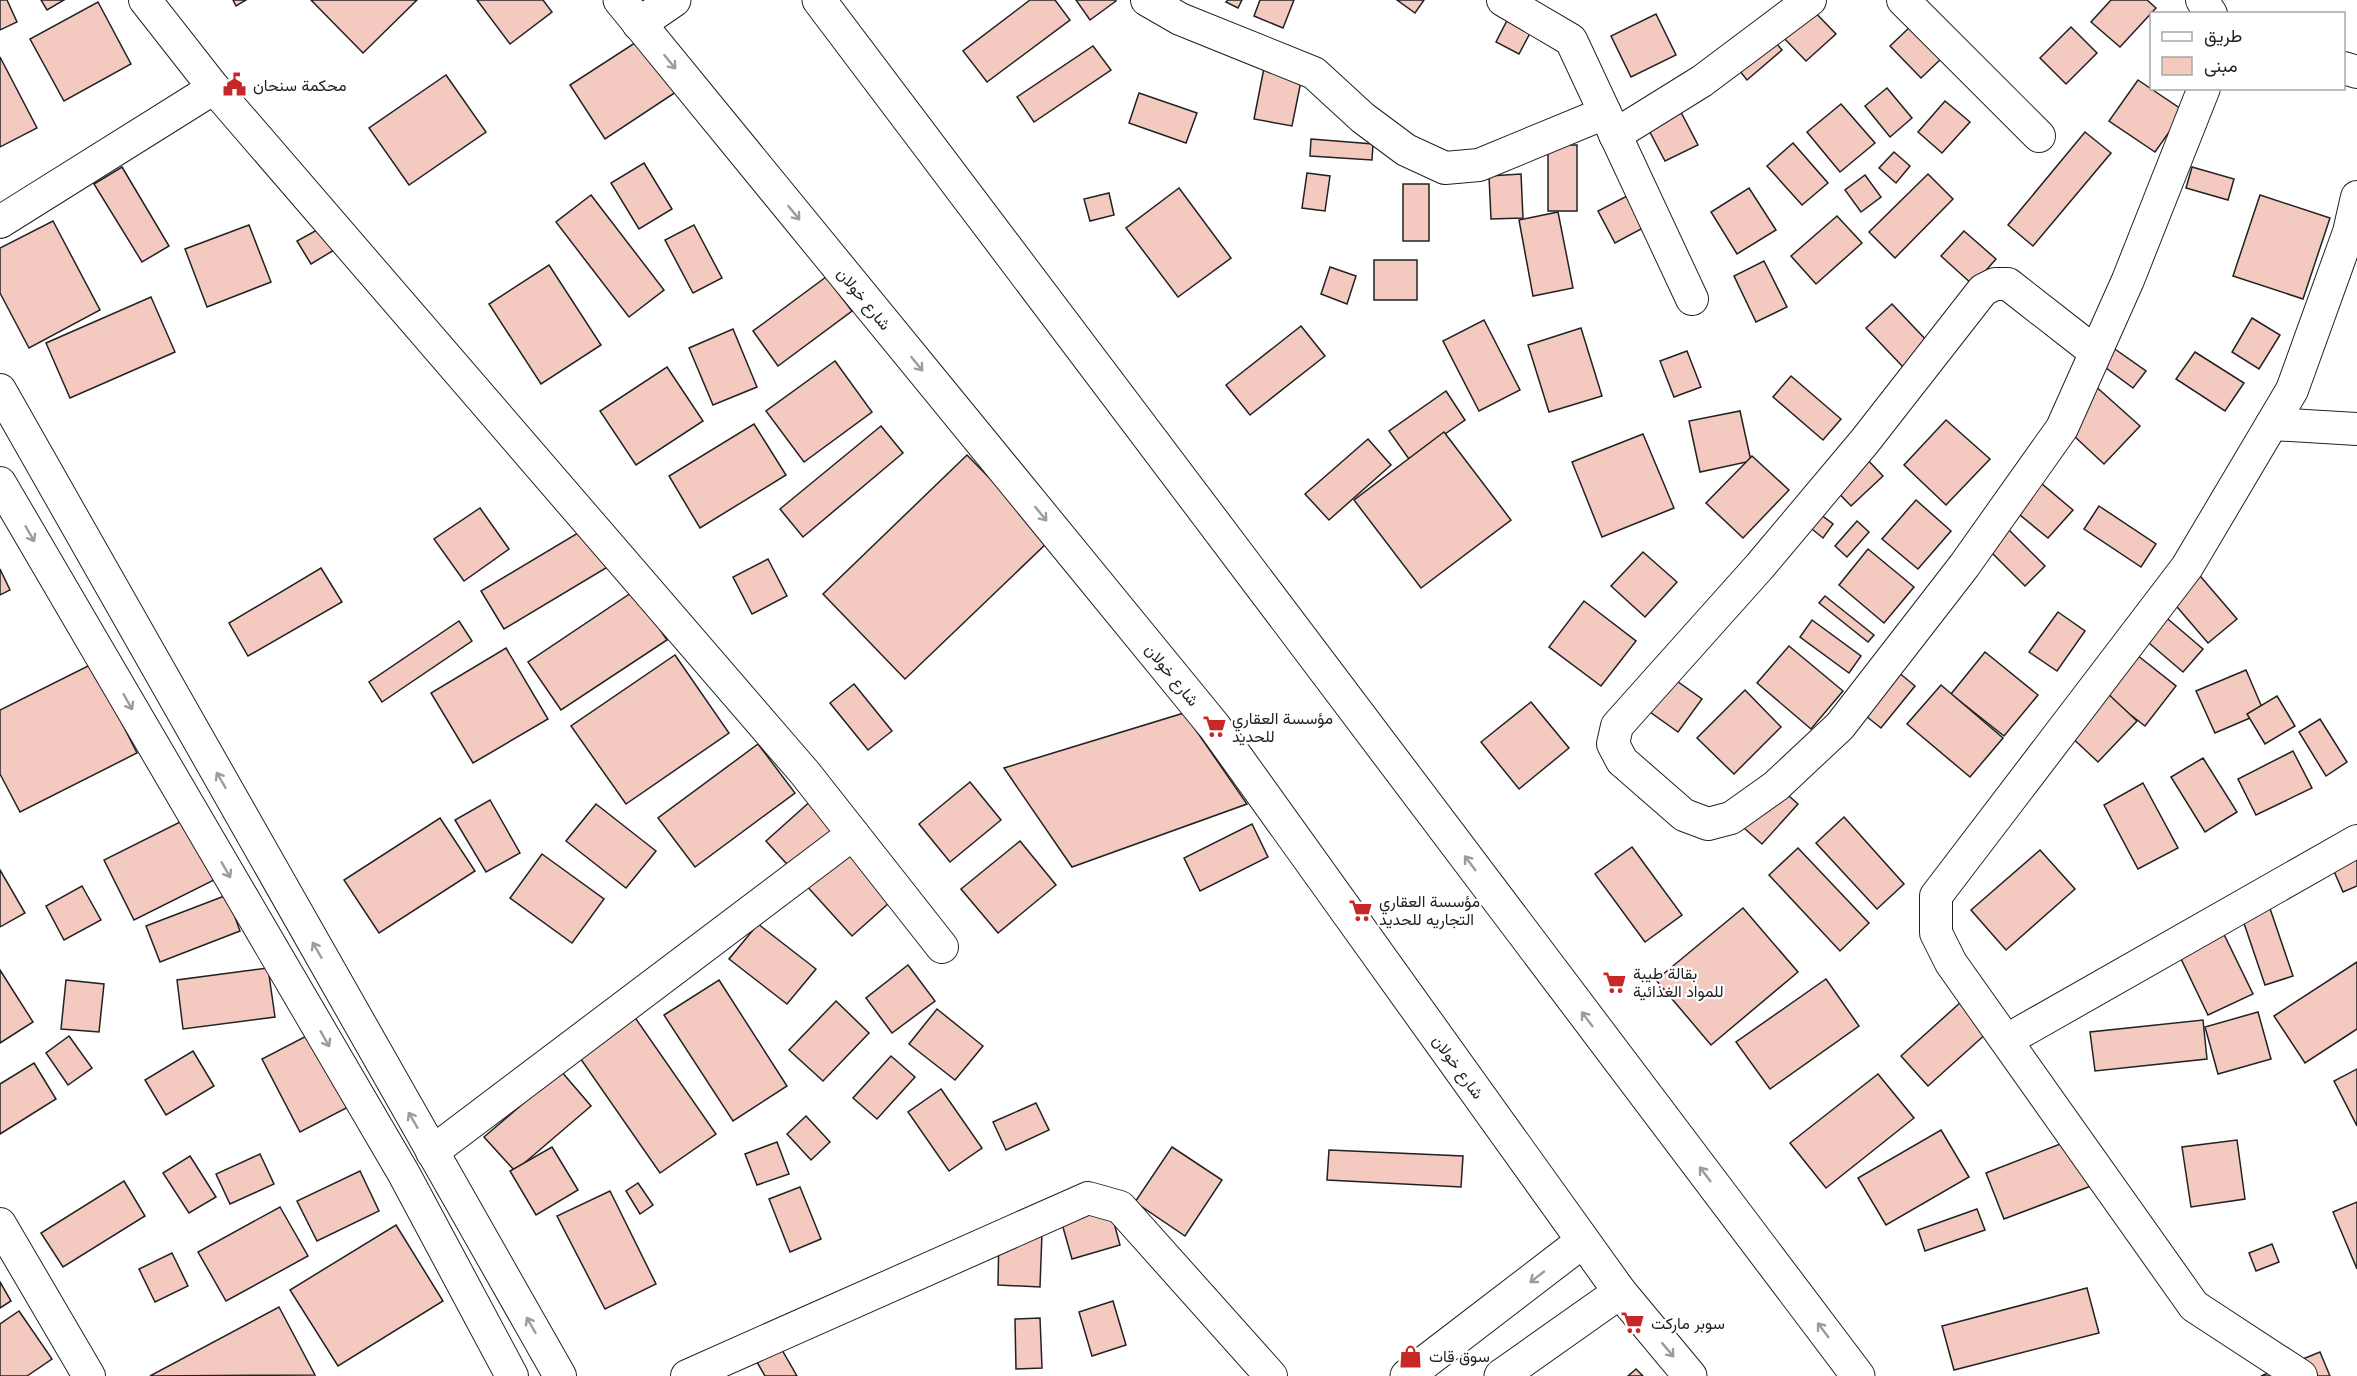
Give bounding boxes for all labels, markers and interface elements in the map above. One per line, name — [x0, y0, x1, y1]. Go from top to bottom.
legend — [2150, 12, 2345, 90]
text: طريق — [2204, 26, 2242, 47]
one-way arrow — [663, 54, 677, 69]
text: مبنى — [2204, 56, 2238, 77]
public building icon: محكمة سنحان — [222, 72, 248, 98]
place label: محكمة سنحان — [253, 77, 346, 95]
one-way arrow — [787, 204, 800, 220]
street label: شارع خولان — [832, 265, 894, 335]
one-way arrow — [910, 355, 923, 371]
one-way arrow — [1034, 506, 1047, 522]
one-way arrow — [24, 525, 36, 542]
street label: شارع خولان — [1140, 641, 1202, 711]
one-way arrow — [122, 693, 134, 710]
place label: مؤسسة العقاري للحديد — [1232, 710, 1333, 746]
supermarket icon: مؤسسة العقاري للحديد — [1201, 714, 1227, 740]
one-way arrow — [215, 772, 227, 789]
one-way arrow — [1464, 855, 1477, 871]
one-way arrow — [221, 862, 233, 879]
place label: مؤسسة العقاري التجاريه للحديد — [1379, 893, 1480, 930]
supermarket icon: مؤسسة العقاري التجاريه للحديد — [1348, 897, 1374, 923]
one-way arrow — [311, 942, 323, 959]
place label: بقالة طيبة للمواد الغذائية — [1633, 965, 1724, 1002]
supermarket icon: بقالة طيبة للمواد الغذائية — [1602, 969, 1628, 995]
one-way arrow — [1581, 1011, 1594, 1027]
one-way arrow — [319, 1030, 331, 1047]
street label: شارع خولان — [1427, 1032, 1487, 1104]
one-way arrow — [407, 1111, 419, 1128]
one-way arrow — [1698, 1167, 1711, 1183]
one-way arrow — [1529, 1270, 1545, 1283]
supermarket icon: سوبر ماركت — [1620, 1310, 1646, 1336]
place label: سوبر ماركت — [1651, 1315, 1725, 1334]
one-way arrow — [525, 1317, 537, 1334]
one-way arrow — [1817, 1322, 1829, 1338]
one-way arrow — [1662, 1342, 1675, 1358]
shop icon: سوق قات — [1398, 1343, 1424, 1369]
place label: سوق قات — [1429, 1348, 1490, 1367]

